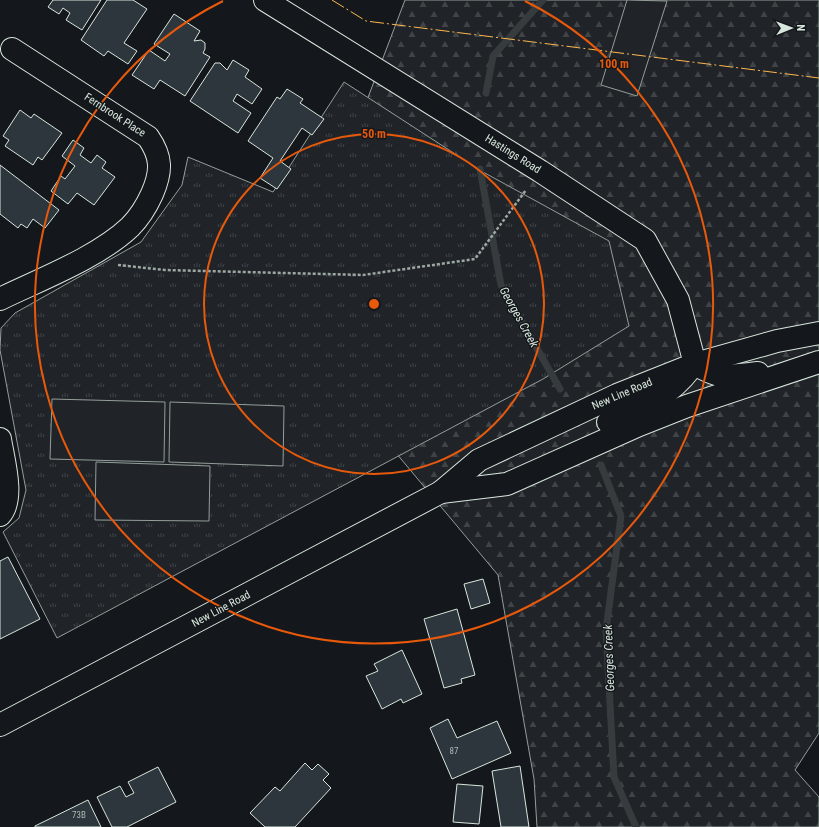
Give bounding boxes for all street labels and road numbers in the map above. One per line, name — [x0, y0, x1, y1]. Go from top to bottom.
street label: Fernbrook Place — [82, 90, 148, 140]
street label: Hastings Road — [483, 132, 543, 176]
street label: New Line Road — [590, 375, 654, 413]
street label: New Line Road — [189, 588, 253, 630]

